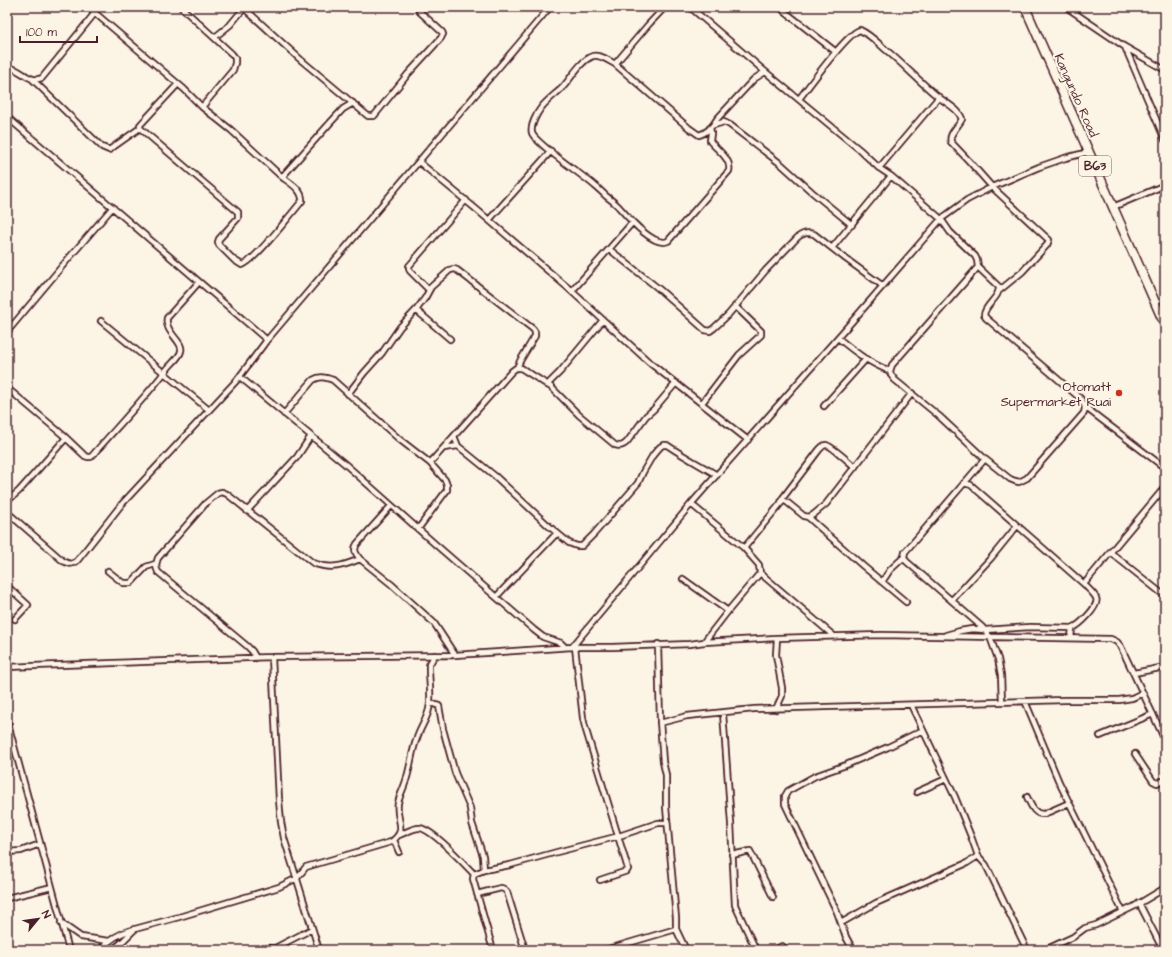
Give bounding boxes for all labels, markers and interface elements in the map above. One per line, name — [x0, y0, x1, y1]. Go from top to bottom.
scale bar — [20, 18, 97, 44]
text: 100 m — [26, 24, 57, 41]
street label: Kangundo Road — [1049, 51, 1103, 141]
road number: B63 — [1079, 156, 1111, 176]
place label: Otomatt Supermarket Ruai — [1001, 378, 1112, 411]
marker: Otomatt Supermarket Ruai — [1114, 388, 1124, 398]
north arrow — [18, 899, 58, 939]
text: N — [38, 908, 55, 921]

